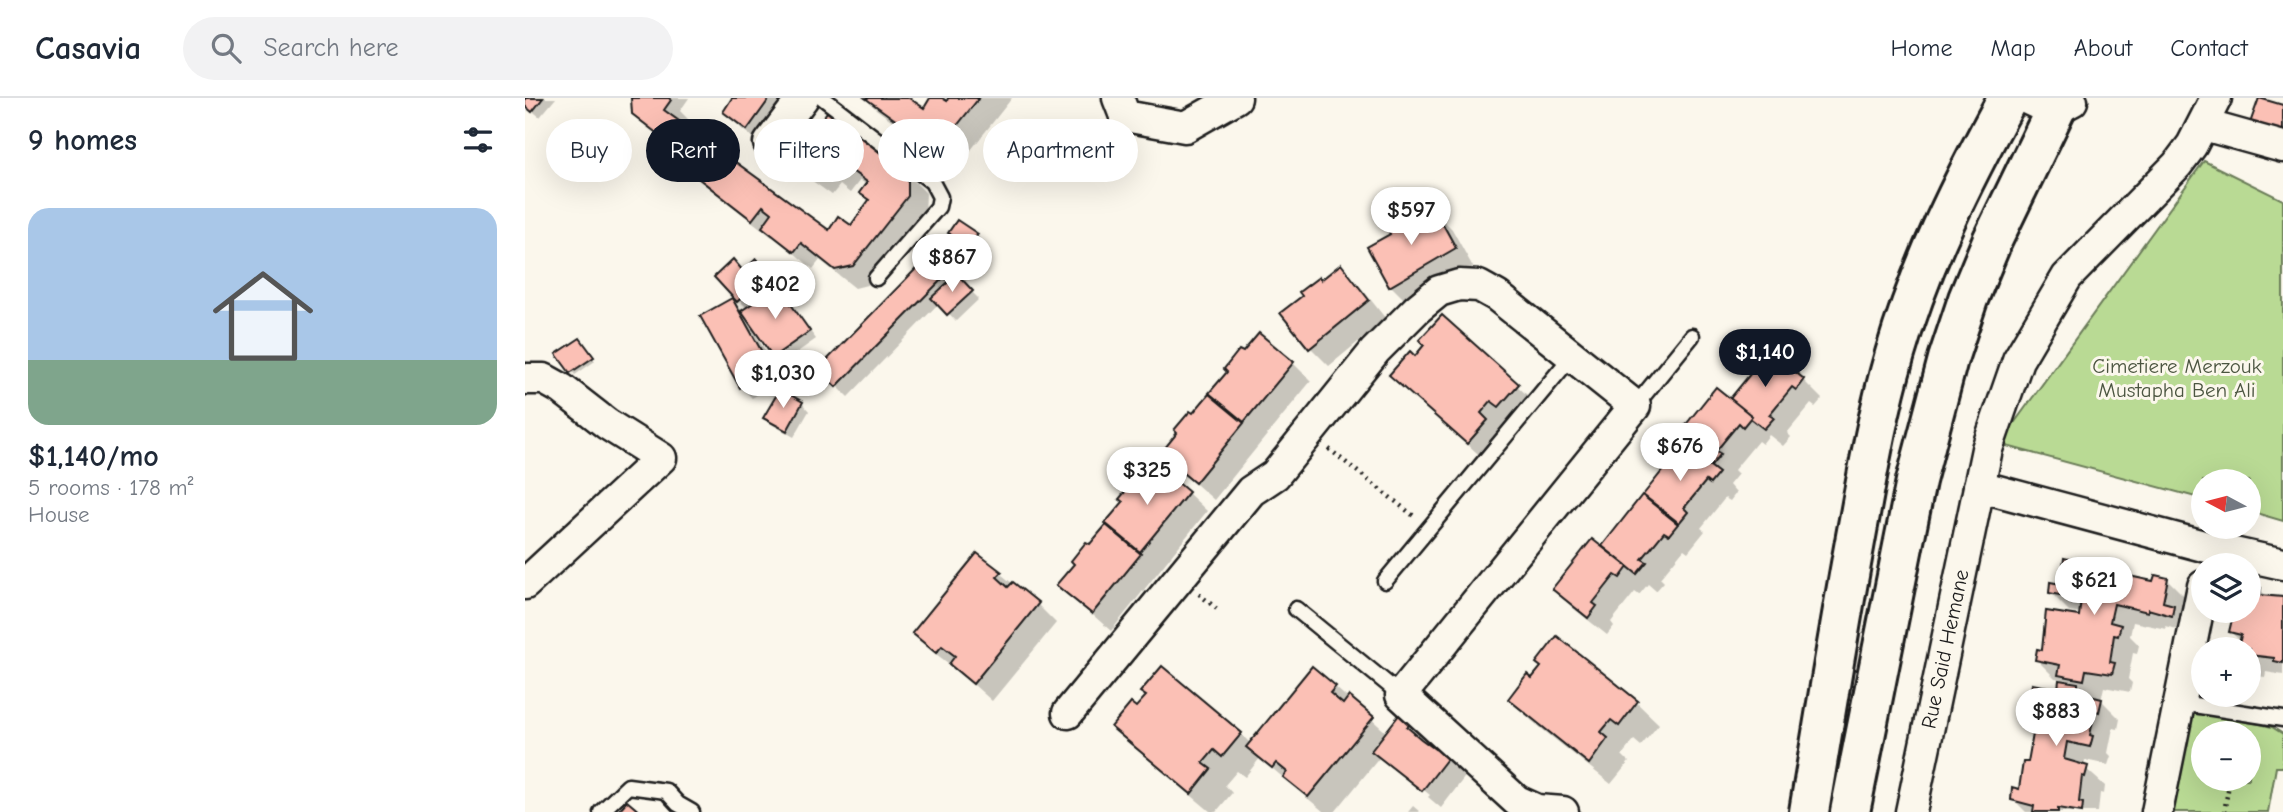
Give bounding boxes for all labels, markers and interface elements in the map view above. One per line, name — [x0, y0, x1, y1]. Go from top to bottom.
search box — [183, 17, 673, 80]
text: Casavia — [35, 29, 141, 67]
icon: search — [207, 29, 245, 67]
text: Search here — [263, 33, 399, 63]
text: Home — [1891, 34, 1952, 62]
text: Map — [1990, 34, 2036, 62]
text: About — [2074, 34, 2132, 62]
text: Contact — [2170, 34, 2248, 62]
chip: Buy — [546, 119, 632, 182]
chip: Rent — [646, 119, 740, 182]
chip: Filters — [754, 119, 864, 182]
chip: New — [878, 119, 969, 182]
chip: Apartment — [983, 119, 1138, 182]
icon: filters — [459, 121, 497, 159]
text: 9 homes — [28, 123, 137, 158]
pin: $597 — [1370, 188, 1452, 247]
text: $597 — [1387, 196, 1435, 223]
pin: $867 — [911, 234, 993, 294]
text: $867 — [928, 243, 976, 270]
icon: home — [200, 253, 326, 379]
pin: $402 — [734, 262, 816, 321]
text: $402 — [750, 270, 800, 297]
pin: $1,140 — [1708, 330, 1822, 389]
text: $1,140 — [1735, 338, 1795, 365]
pin: $1,030 — [726, 350, 840, 410]
park label: Cimetiere Merzouk Mustapha Ben Ali — [2092, 354, 2262, 402]
text: $1,030 — [751, 359, 815, 386]
pin: $676 — [1639, 424, 1721, 483]
text: $676 — [1656, 432, 1704, 459]
text: $1,140/mo — [28, 439, 159, 474]
pin: $325 — [1106, 448, 1188, 507]
text: $325 — [1123, 456, 1171, 483]
north arrow — [2191, 469, 2261, 539]
map controls — [2191, 469, 2261, 791]
text: 5 rooms · 178 m² — [28, 474, 193, 501]
text: House — [28, 501, 90, 528]
button: layers — [2191, 553, 2261, 623]
pin: $621 — [2053, 558, 2135, 617]
text: $621 — [2071, 566, 2117, 593]
street label: Rue Said Hemane — [1916, 567, 1974, 731]
button: + — [2191, 637, 2261, 707]
pin: $883 — [2015, 688, 2097, 748]
text: $883 — [2032, 697, 2080, 724]
button: − — [2191, 721, 2261, 791]

